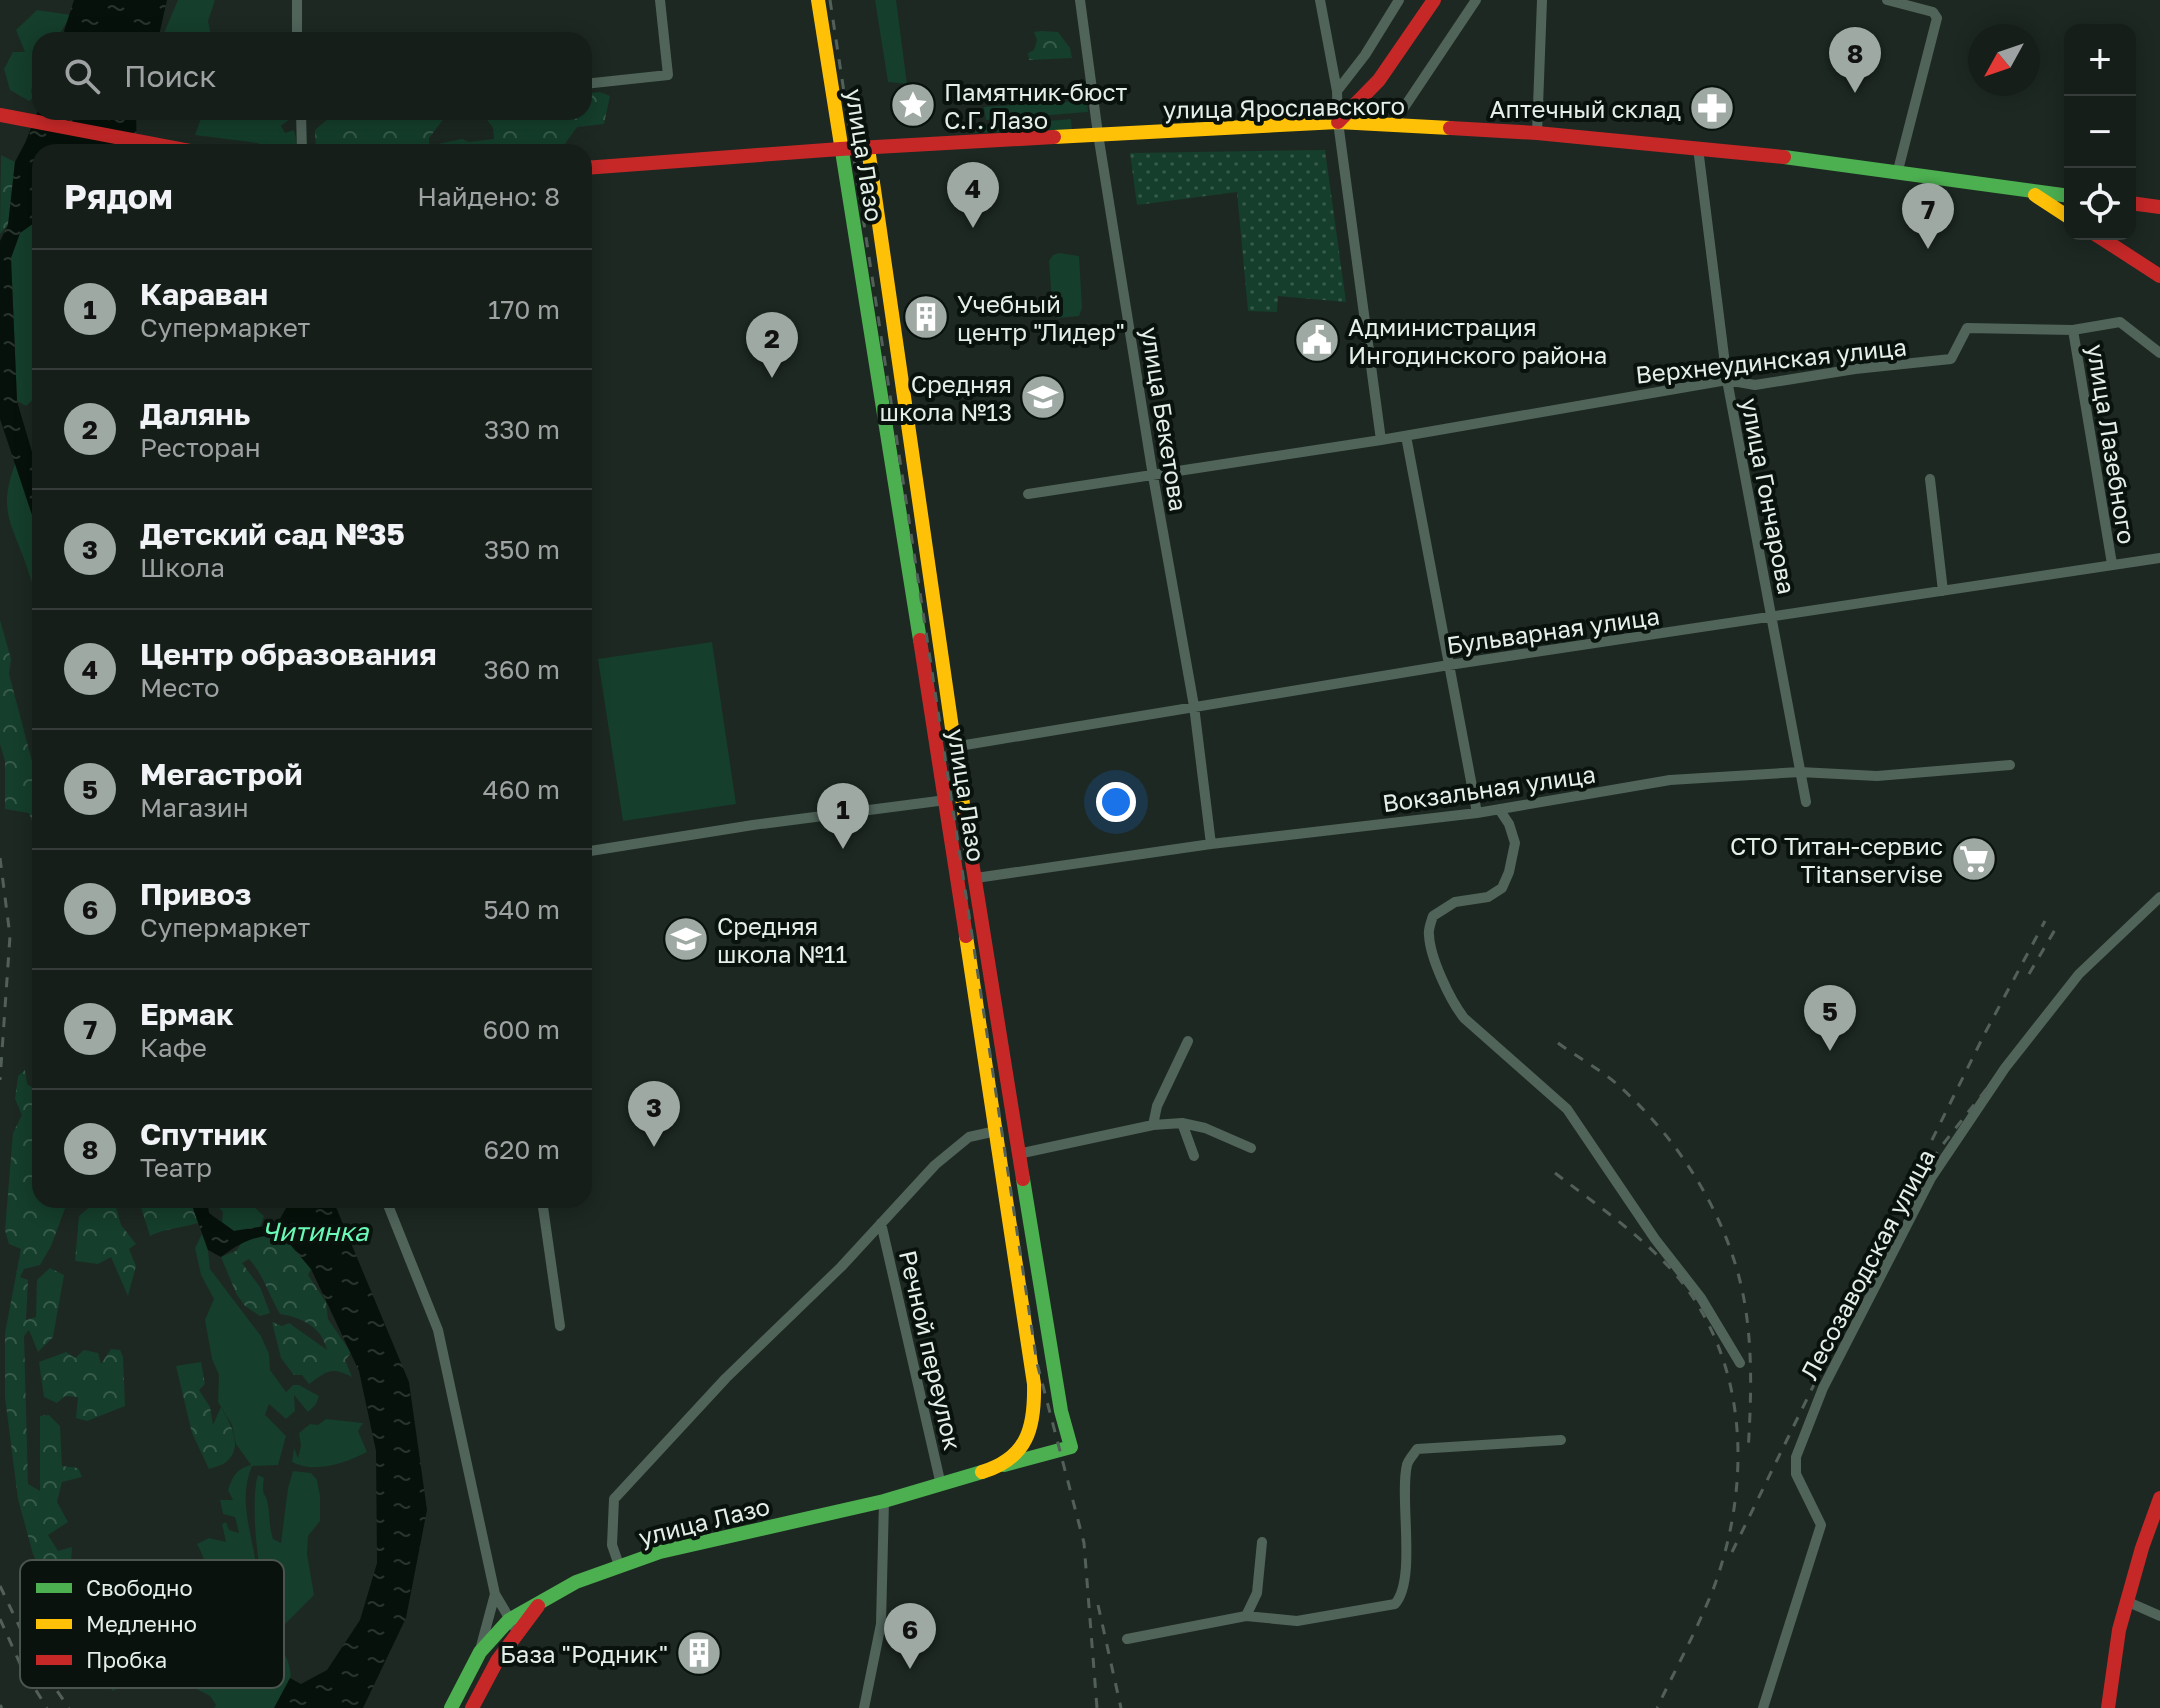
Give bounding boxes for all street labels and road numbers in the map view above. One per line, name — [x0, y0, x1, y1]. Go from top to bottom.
street label: улица Лазо — [840, 87, 890, 223]
street label: улица Ярославского — [1163, 90, 1405, 124]
street label: улица Бекетова — [1136, 325, 1194, 513]
street label: Верхнеудинская улица — [1634, 331, 1908, 389]
street label: улица Лазебного — [2082, 342, 2142, 546]
street label: улица Гончарова — [1736, 395, 1802, 597]
street label: Бульварная улица — [1445, 601, 1661, 659]
street label: улица Лазо — [942, 727, 992, 863]
street label: Вокзальная улица — [1381, 759, 1597, 817]
street label: Лесозаводская улица — [1794, 1144, 1940, 1384]
street label: Речной переулок — [894, 1247, 968, 1453]
street label: улица Лазо — [635, 1491, 773, 1551]

